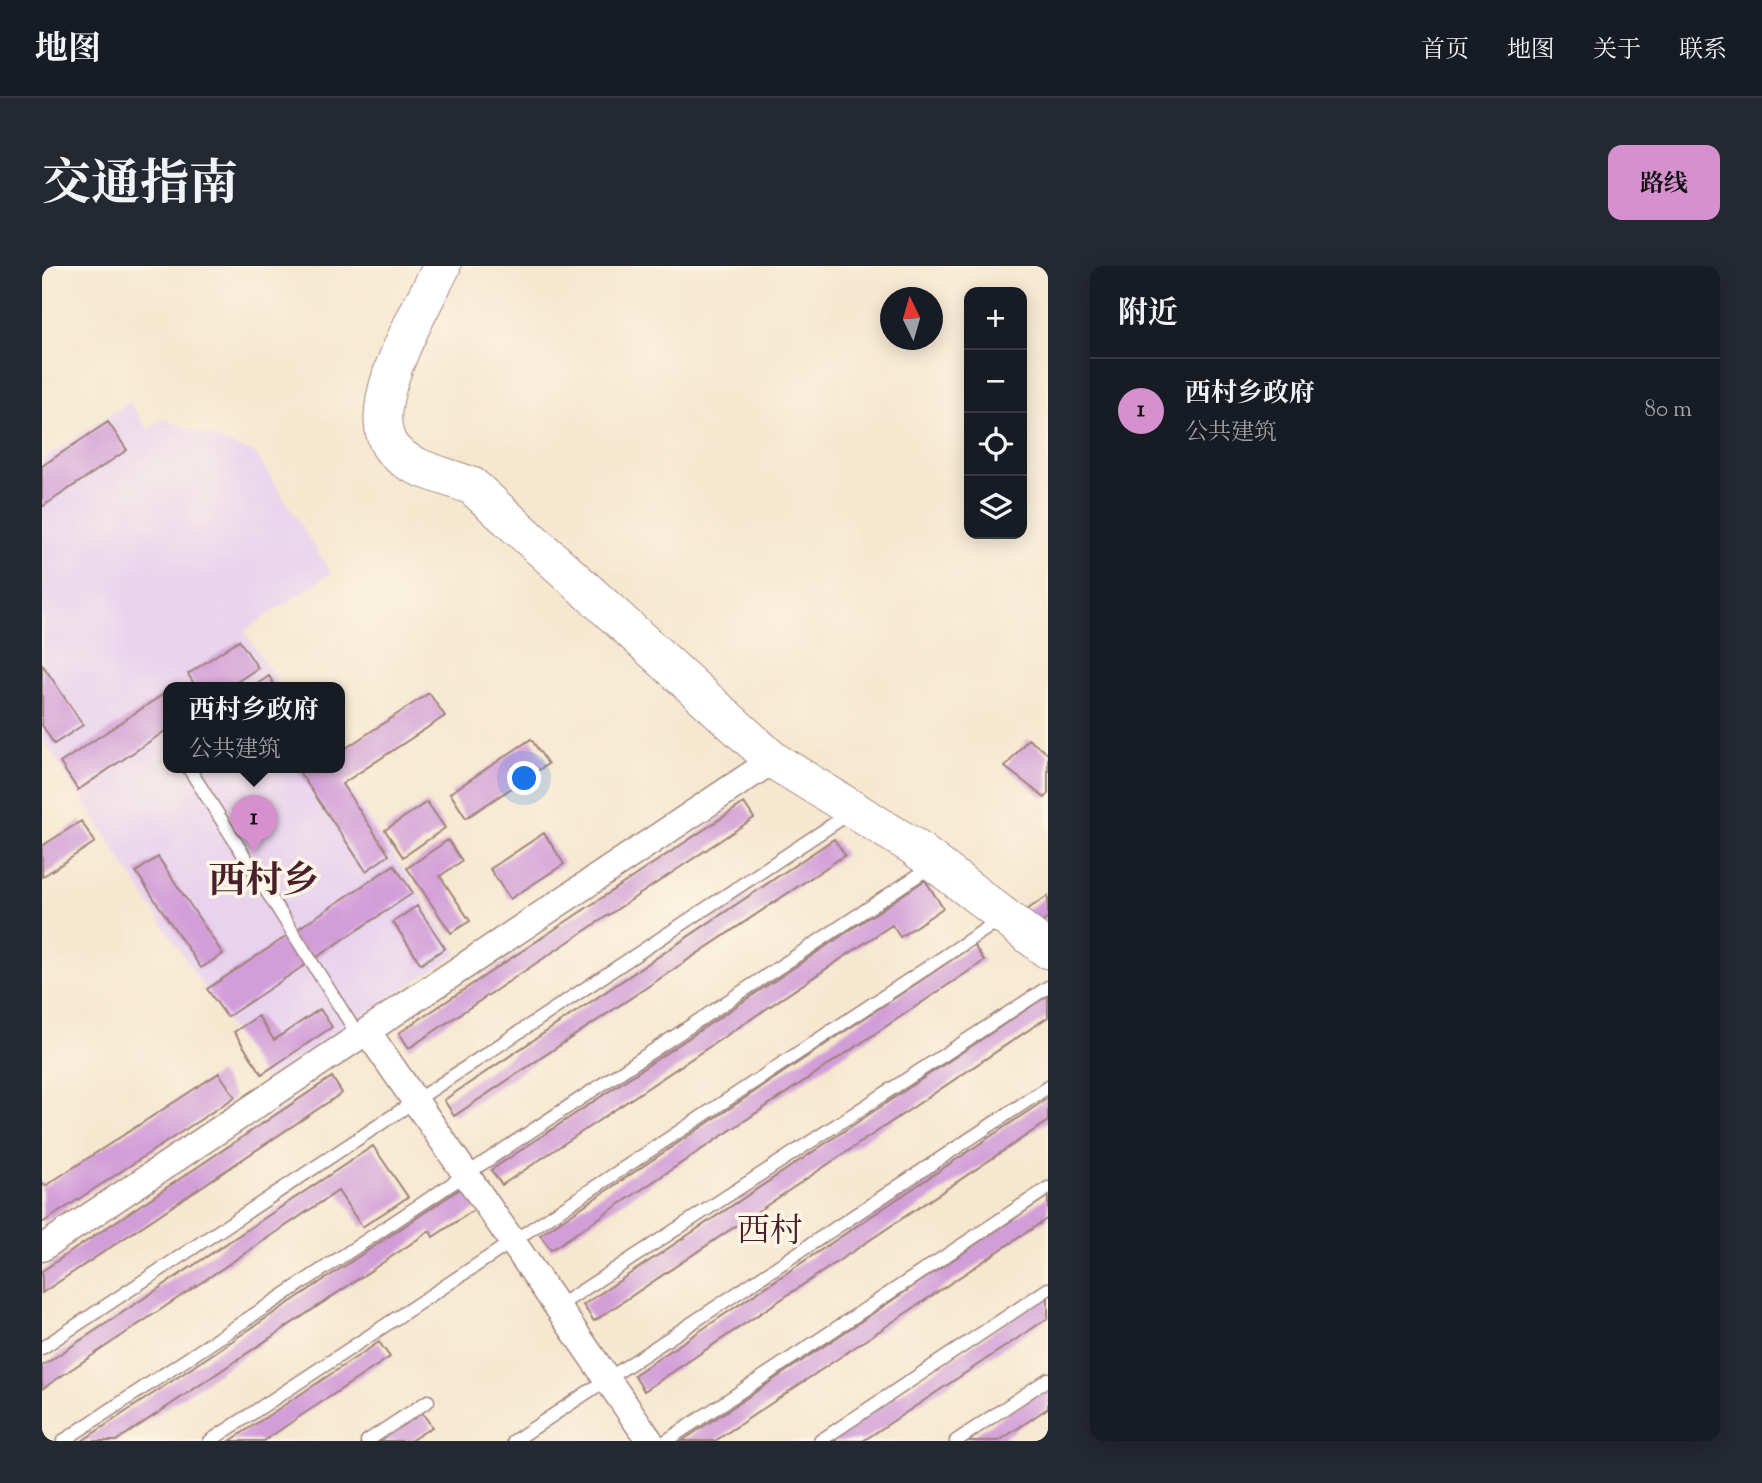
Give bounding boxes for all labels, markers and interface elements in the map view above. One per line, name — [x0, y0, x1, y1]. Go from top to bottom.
text: 地图 — [35, 27, 101, 75]
text: 首页 — [1421, 34, 1469, 68]
text: 地图 — [1507, 34, 1555, 68]
text: 关于 — [1593, 34, 1641, 68]
text: 联系 — [1679, 34, 1727, 68]
button: 路线 — [1608, 145, 1720, 220]
text: 交通指南 — [42, 152, 238, 222]
north arrow — [880, 287, 943, 350]
map controls — [964, 287, 1027, 539]
button: + — [964, 287, 1027, 350]
text: 附近 — [1118, 293, 1178, 336]
button: − — [964, 350, 1027, 413]
text: 西村乡政府 — [1185, 376, 1315, 413]
text: 1 — [1137, 394, 1145, 427]
text: 80 m — [1644, 394, 1692, 427]
button: locate — [964, 413, 1027, 476]
text: 公共建筑 — [1185, 417, 1277, 450]
button: layers — [964, 476, 1027, 539]
popup — [163, 682, 345, 773]
text: 西村乡政府 — [189, 693, 319, 730]
text: 公共建筑 — [189, 734, 281, 767]
your location — [507, 761, 541, 795]
pin: 1 — [231, 795, 277, 853]
district label: 西村乡 — [209, 856, 320, 910]
district label: 西村 — [737, 1209, 803, 1257]

